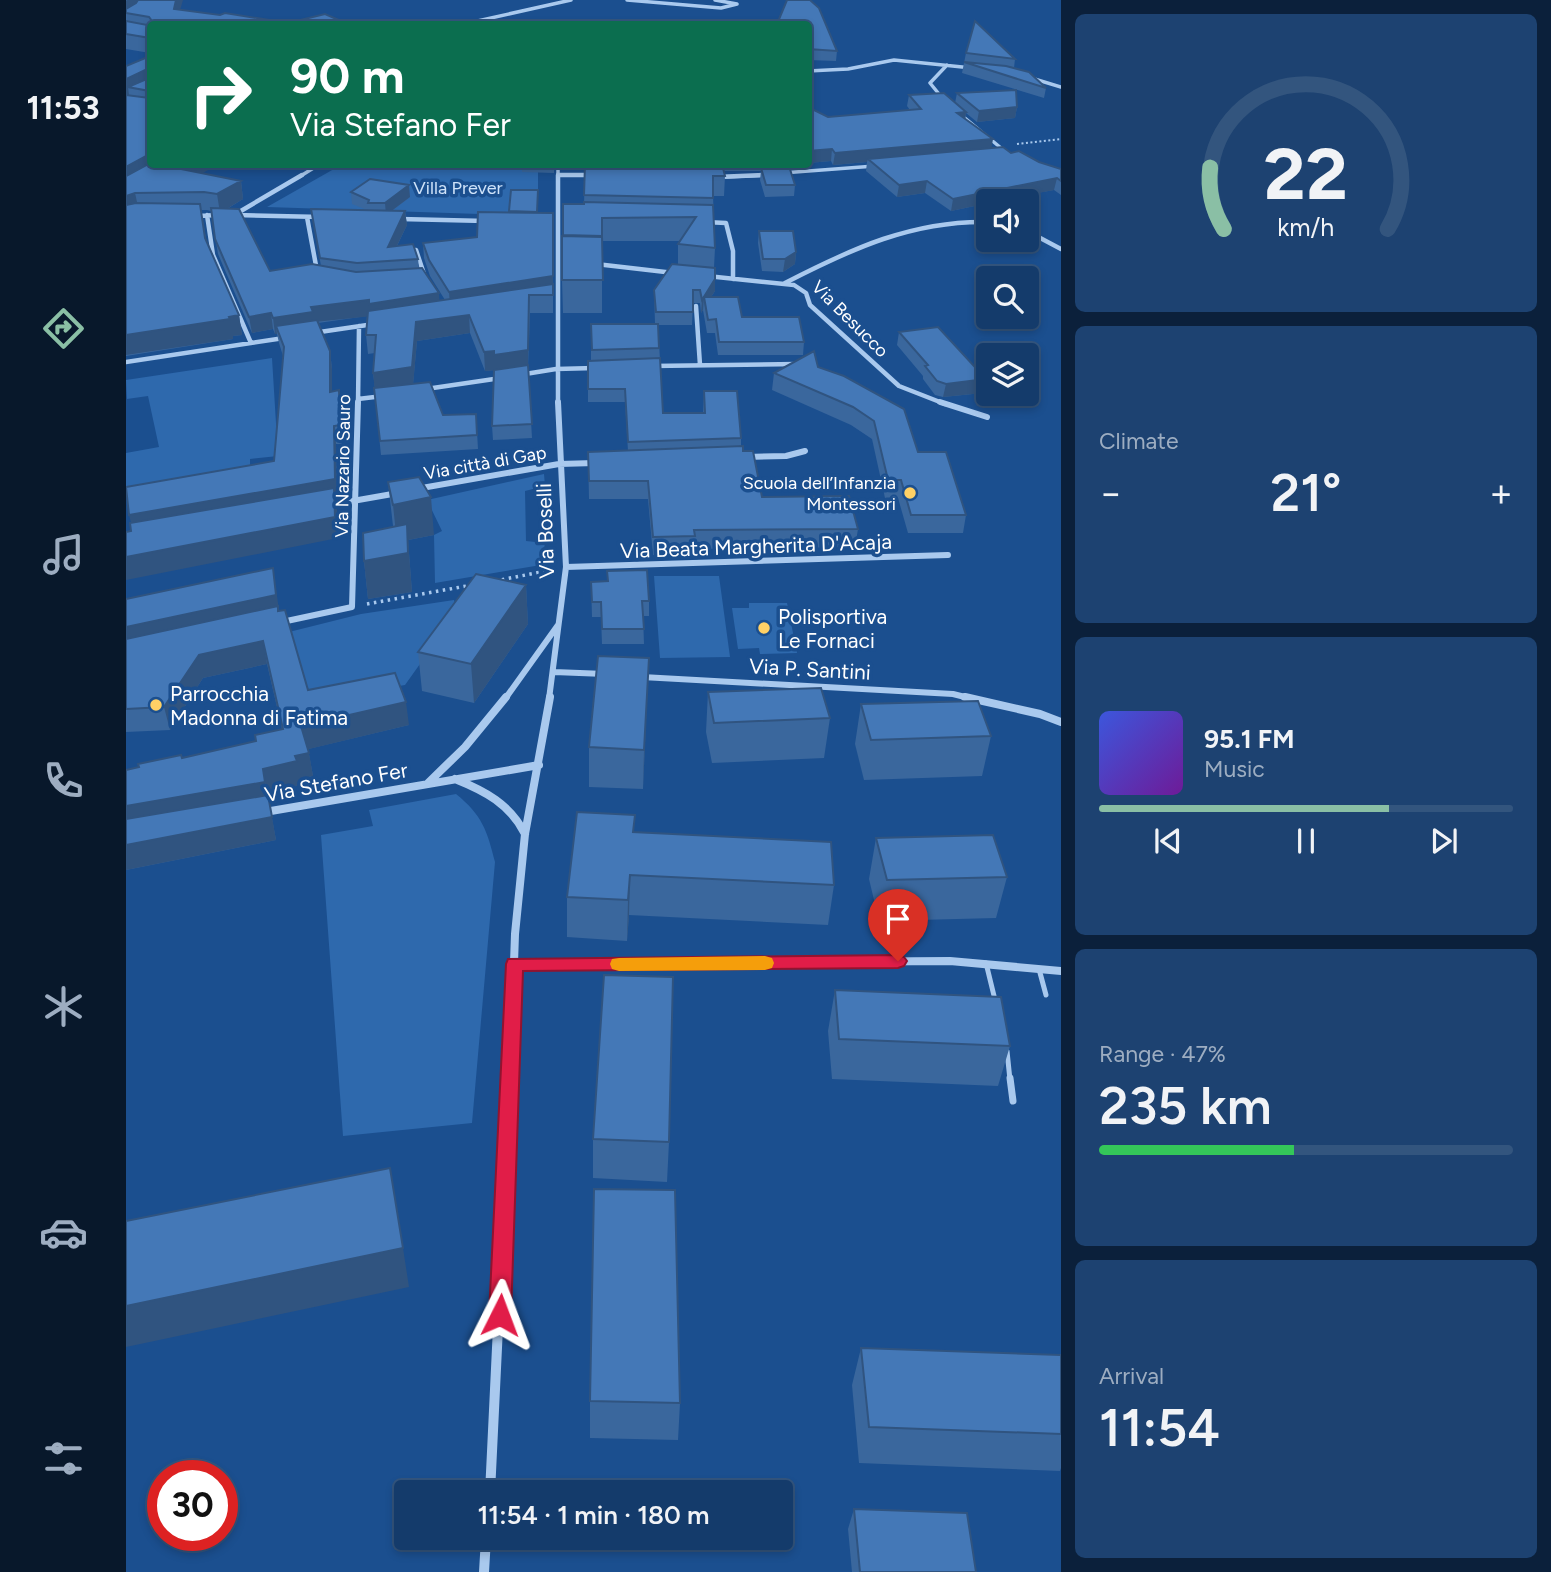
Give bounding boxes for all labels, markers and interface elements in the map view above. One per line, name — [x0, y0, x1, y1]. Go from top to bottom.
text: 90 m — [290, 46, 405, 105]
icon: right — [175, 49, 266, 140]
text: 11:53 — [26, 89, 100, 127]
text: Via Stefano Fer — [290, 106, 511, 144]
text: 22 — [1264, 130, 1348, 217]
park label: Villa Prever — [413, 177, 503, 199]
map controls — [976, 189, 1039, 406]
button: sound — [976, 189, 1039, 252]
text: km/h — [1277, 212, 1335, 242]
button: search — [976, 266, 1039, 329]
street label: Via Besucco — [807, 276, 893, 362]
icon: directions — [39, 304, 88, 353]
button: layers — [976, 343, 1039, 406]
street label: Via Nazario Sauro — [331, 394, 355, 538]
text: Climate — [1099, 427, 1178, 455]
street label: Via città di Gap — [422, 441, 548, 485]
text: 21° — [1271, 462, 1341, 524]
text: − — [1099, 470, 1123, 516]
text: + — [1489, 470, 1513, 516]
place label: Scuola dell’Infanzia Montessori — [743, 472, 896, 515]
street label: Via Boselli — [531, 483, 559, 579]
marker: Scuola dell’Infanzia Montessori — [902, 485, 918, 501]
street label: Via Beata Margherita D'Acaja — [620, 529, 892, 563]
icon: music — [39, 530, 88, 579]
place label: Polisportiva Le Fornaci — [778, 604, 887, 653]
marker: Polisportiva Le Fornaci — [756, 620, 772, 636]
street label: Via P. Santini — [749, 653, 871, 685]
place label: Parrocchia Madonna di Fatima — [170, 681, 348, 730]
marker: Parrocchia Madonna di Fatima — [148, 697, 164, 713]
text: 95.1 FM — [1204, 723, 1294, 755]
text: Music — [1204, 755, 1265, 783]
icon: phone — [39, 756, 88, 805]
street label: Via Stefano Fer — [262, 757, 410, 807]
icon: previous — [1149, 822, 1187, 860]
icon: pause — [1287, 822, 1325, 860]
icon: next — [1425, 822, 1463, 860]
pin — [868, 889, 928, 961]
icon: arrive — [879, 900, 917, 938]
icon: climate — [39, 982, 88, 1031]
text: Range · 47% — [1099, 1040, 1226, 1068]
text: 235 km — [1099, 1075, 1272, 1137]
icon: car — [39, 1208, 88, 1257]
position arrow — [463, 1278, 537, 1352]
text: Arrival — [1099, 1362, 1164, 1390]
text: 11:54 — [1099, 1397, 1220, 1459]
icon: filters — [39, 1434, 88, 1483]
speed limit sign: 30 — [147, 1460, 238, 1551]
text: 11:54 · 1 min · 180 m — [477, 1499, 710, 1531]

